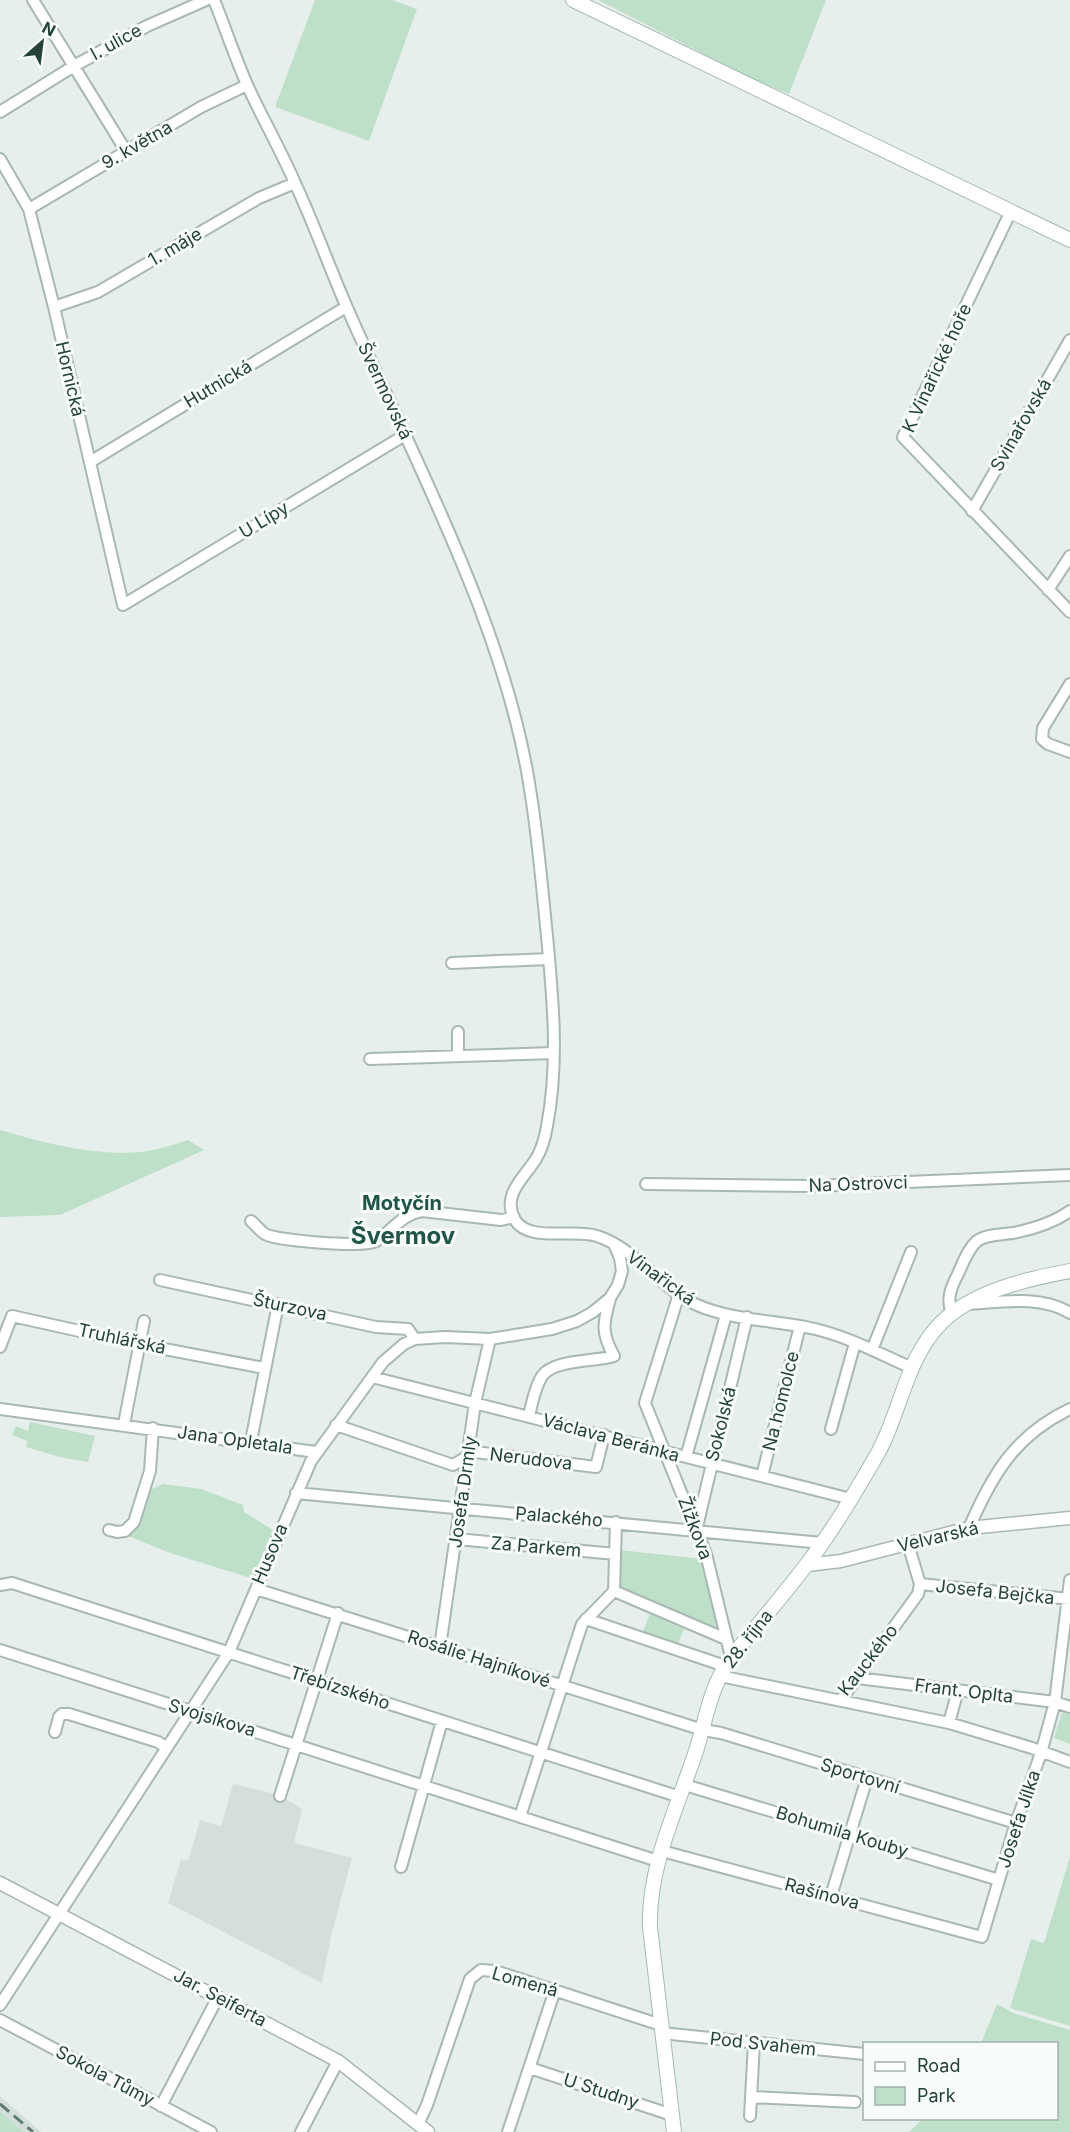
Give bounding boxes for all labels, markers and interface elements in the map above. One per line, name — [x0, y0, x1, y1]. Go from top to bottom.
north arrow — [12, 12, 72, 72]
text: N — [39, 17, 59, 40]
street label: I. ulice — [87, 19, 145, 64]
street label: 9. května — [98, 116, 176, 173]
street label: 1. máje — [144, 223, 205, 270]
street label: K Vinařické hoře — [897, 300, 976, 436]
street label: Švermovská — [354, 338, 418, 443]
street label: Hornická — [52, 339, 89, 419]
street label: Hutnická — [180, 355, 255, 412]
street label: Svinařovská — [986, 375, 1055, 475]
street label: U Lípy — [235, 497, 292, 542]
street label: Na Ostrovci — [808, 1171, 908, 1196]
district label: Motyčín — [362, 1191, 442, 1215]
district label: Švermov — [351, 1221, 456, 1250]
street label: Vinařická — [623, 1246, 700, 1309]
street label: Šturzova — [251, 1287, 329, 1325]
street label: Truhlářská — [76, 1319, 168, 1358]
street label: Na homolce — [758, 1349, 803, 1453]
street label: Sokolská — [701, 1384, 740, 1464]
street label: Václava Beránka — [540, 1409, 682, 1466]
street label: Jana Opletala — [176, 1421, 294, 1458]
street label: Josefa Drmly — [444, 1435, 481, 1549]
street label: Nerudova — [489, 1443, 574, 1474]
street label: Žižkova — [674, 1493, 718, 1562]
street label: Palackého — [514, 1502, 604, 1531]
street label: Velvarská — [895, 1517, 981, 1556]
street label: Husova — [247, 1520, 292, 1587]
street label: Za Parkem — [490, 1532, 582, 1561]
street label: Josefa Bejčka — [935, 1575, 1056, 1608]
street label: 28. října — [718, 1605, 777, 1672]
street label: Kauckého — [833, 1620, 902, 1699]
street label: Rosálie Hajníkové — [405, 1626, 553, 1692]
street label: Třebízského — [288, 1661, 393, 1714]
street label: Frant. Oplta — [914, 1674, 1015, 1707]
street label: Svojsíkova — [166, 1694, 258, 1741]
street label: Sportovní — [818, 1754, 903, 1798]
street label: Josefa Jílka — [993, 1767, 1044, 1870]
street label: Bohumila Kouby — [774, 1801, 911, 1862]
street label: Rašínova — [782, 1873, 862, 1914]
street label: Lomená — [490, 1962, 561, 2001]
street label: Jar. Seiferta — [170, 1964, 270, 2031]
street label: Pod Svahem — [709, 2027, 817, 2060]
street label: Sokola Tůmy — [52, 2041, 158, 2110]
legend — [863, 2042, 1058, 2120]
text: Road — [917, 2055, 960, 2076]
street label: U Studny — [561, 2068, 642, 2113]
text: Park — [917, 2085, 956, 2106]

